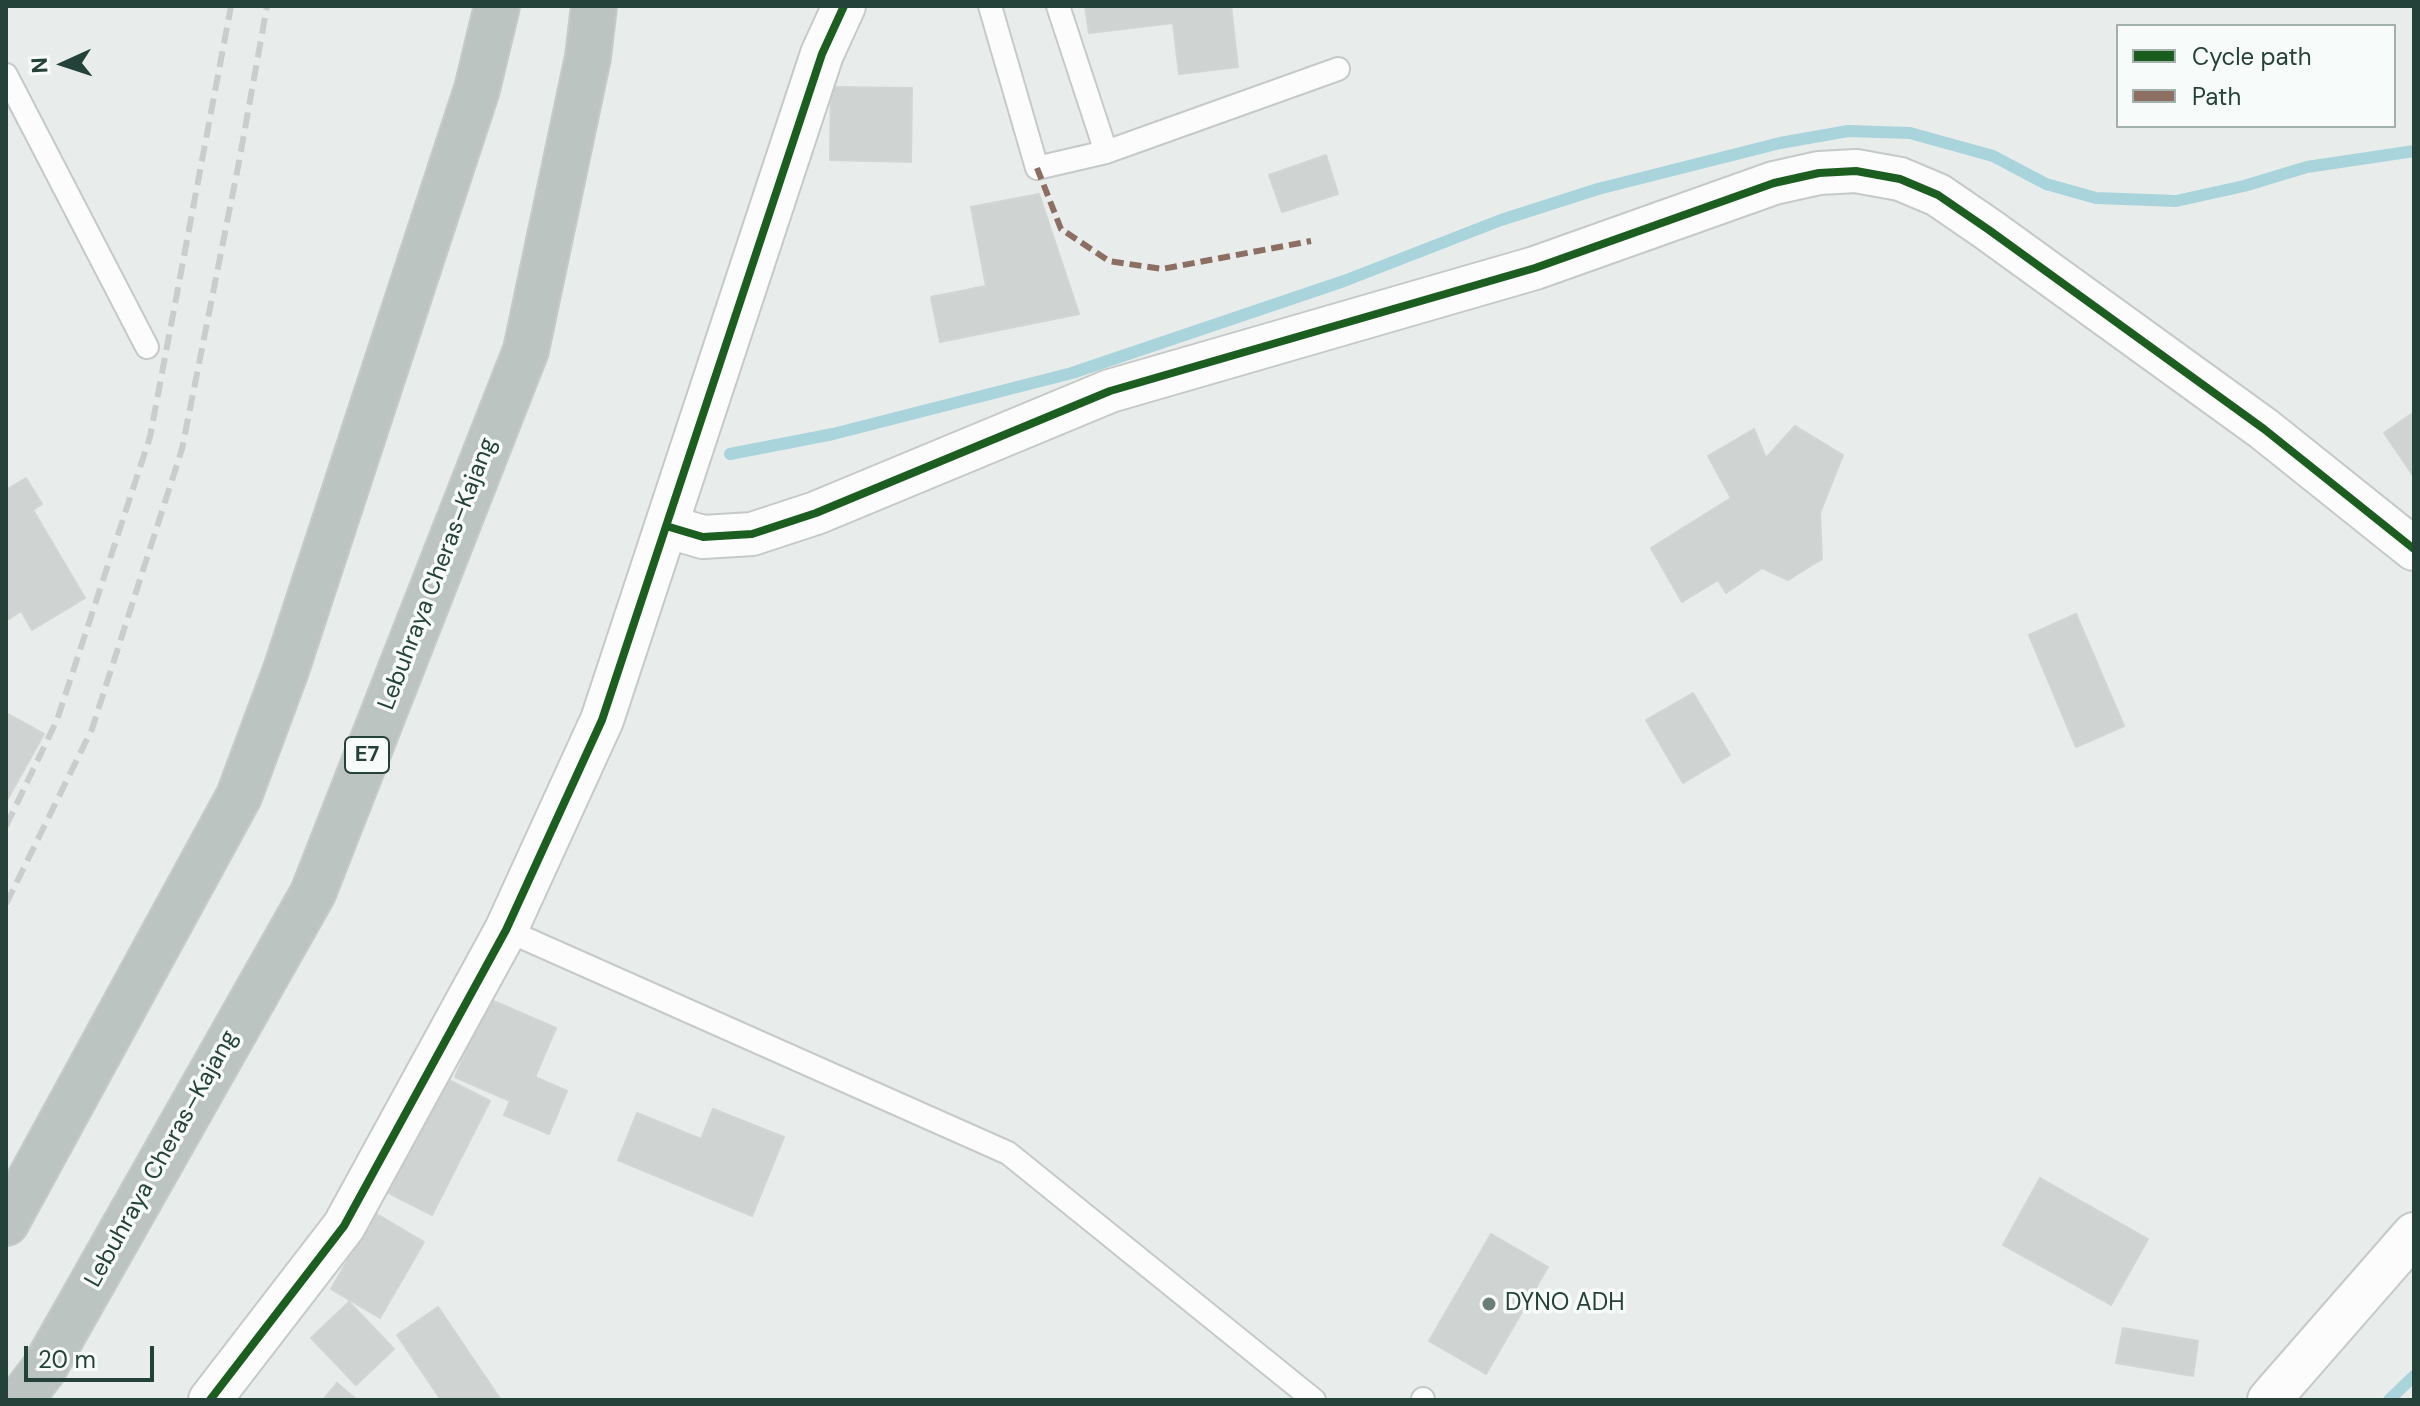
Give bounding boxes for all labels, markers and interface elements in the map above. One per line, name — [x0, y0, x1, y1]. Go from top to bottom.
north arrow — [24, 24, 104, 104]
legend — [2116, 24, 2396, 128]
text: Cycle path — [2192, 41, 2311, 72]
text: N — [25, 57, 54, 74]
text: Path — [2192, 81, 2241, 112]
street label: Lebuhraya Cheras–Kajang — [373, 434, 503, 714]
road number: E7 — [345, 737, 389, 773]
street label: Lebuhraya Cheras–Kajang — [79, 1026, 245, 1292]
place label: DYNO ADH — [1505, 1290, 1625, 1318]
marker: DYNO ADH — [1480, 1295, 1498, 1313]
scale bar — [28, 1330, 158, 1380]
text: 20 m — [38, 1344, 96, 1375]

